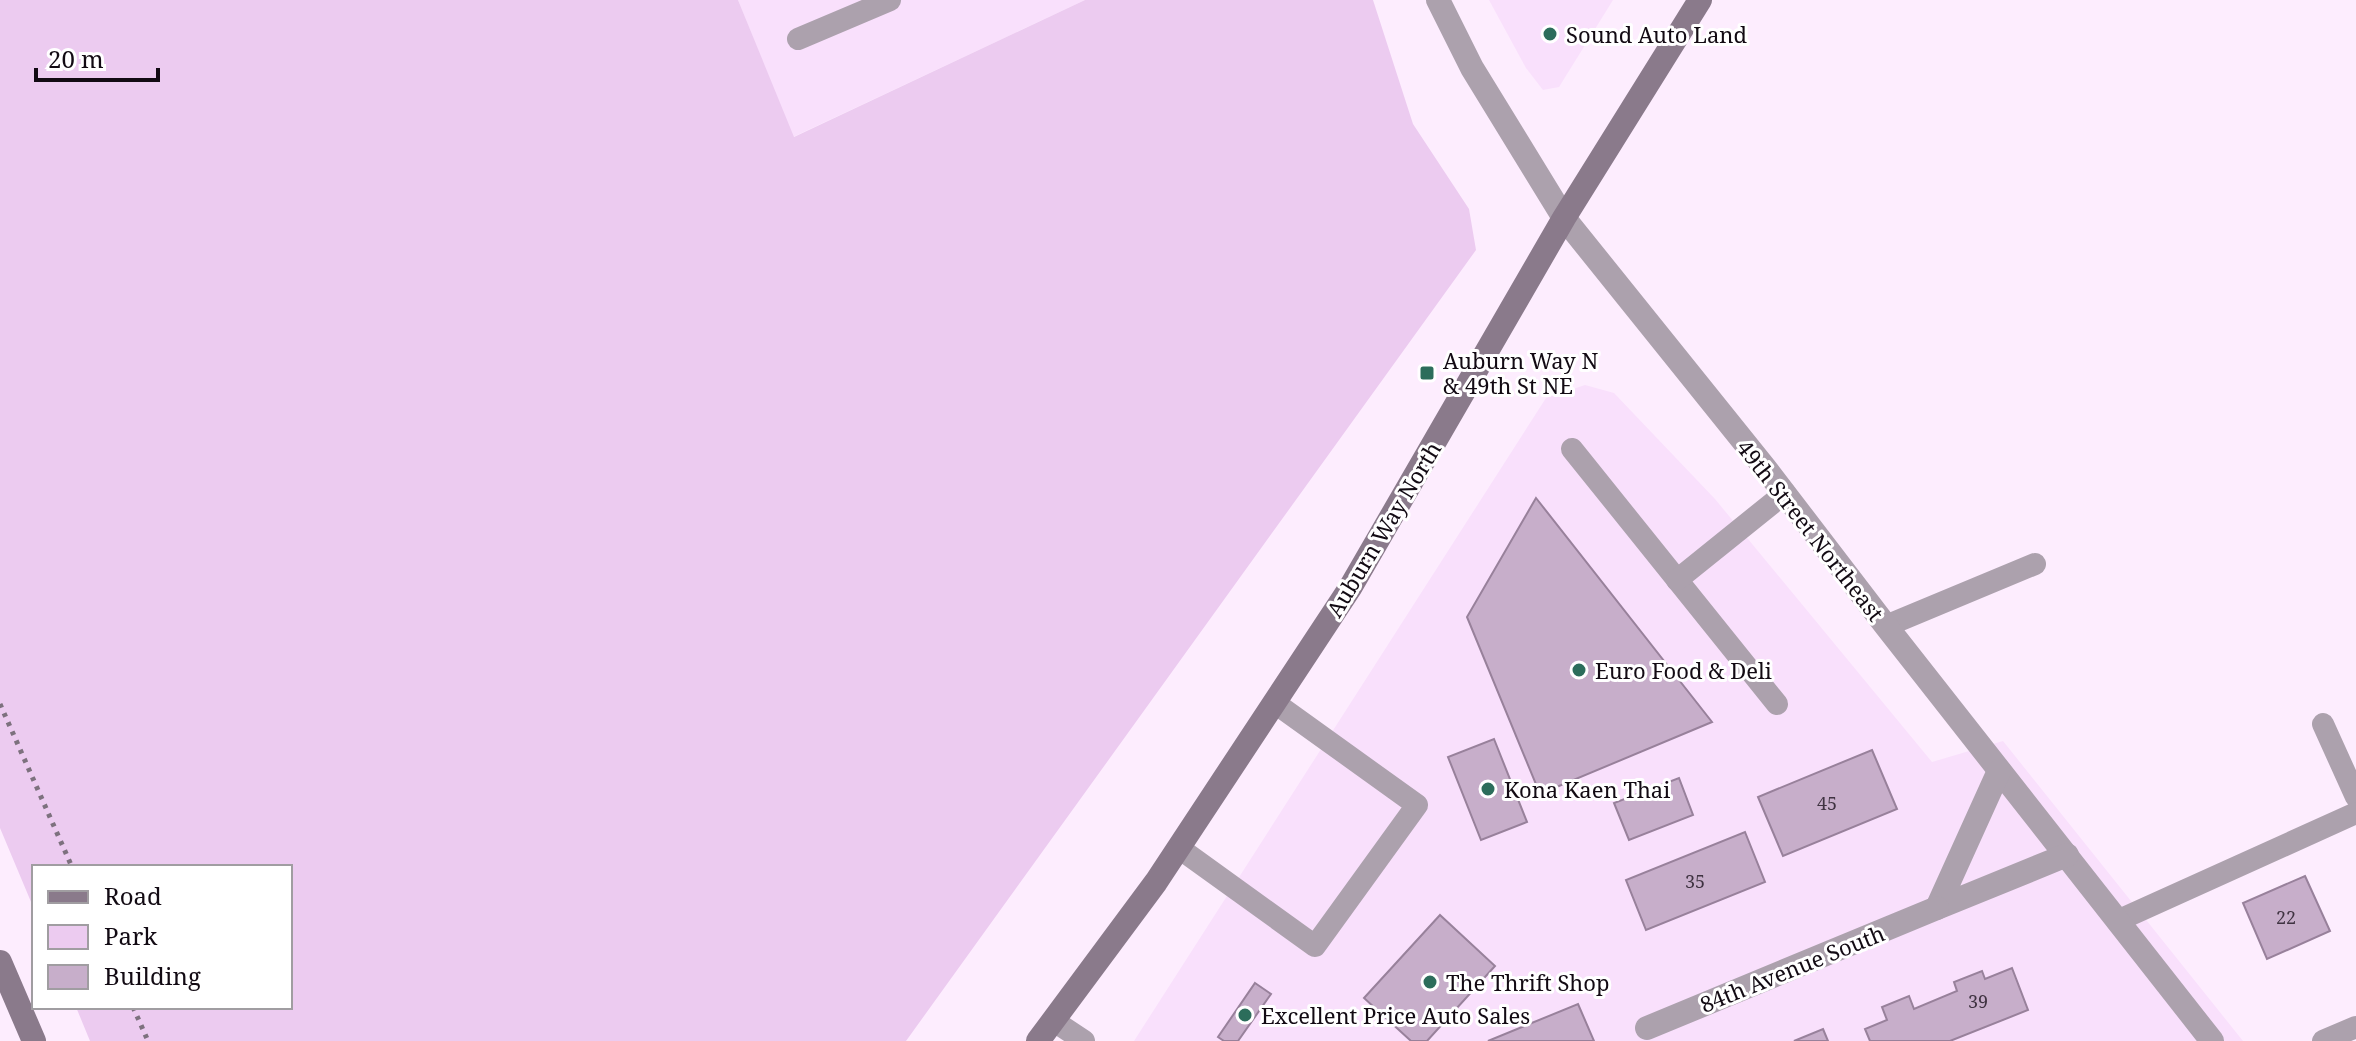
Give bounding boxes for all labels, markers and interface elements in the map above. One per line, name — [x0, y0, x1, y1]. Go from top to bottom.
place label: Sound Auto Land — [1566, 19, 1748, 49]
marker: Sound Auto Land — [1541, 25, 1559, 43]
scale bar — [36, 32, 158, 82]
text: 20 m — [48, 42, 104, 75]
place label: Auburn Way N & 49th St NE — [1443, 345, 1598, 400]
marker: Auburn Way N & 49th St NE — [1418, 364, 1436, 382]
street label: 49th Street Northeast — [1731, 433, 1891, 627]
street label: Auburn Way North — [1319, 436, 1447, 622]
place label: Euro Food & Deli — [1595, 655, 1772, 685]
marker: Euro Food & Deli — [1570, 661, 1588, 679]
place label: Kona Kaen Thai — [1504, 774, 1670, 804]
marker: Kona Kaen Thai — [1479, 780, 1497, 798]
house number: 45 — [1817, 791, 1837, 815]
legend — [32, 865, 292, 1009]
house number: 35 — [1685, 869, 1705, 893]
text: Road — [104, 879, 162, 912]
house number: 22 — [2276, 905, 2296, 929]
street label: 84th Avenue South — [1695, 917, 1889, 1019]
text: Park — [104, 919, 158, 952]
text: Building — [104, 959, 201, 992]
place label: The Thrift Shop — [1446, 967, 1610, 997]
marker: The Thrift Shop — [1421, 973, 1439, 991]
house number: 39 — [1968, 989, 1988, 1013]
place label: Excellent Price Auto Sales — [1261, 1000, 1530, 1030]
marker: Excellent Price Auto Sales — [1236, 1006, 1254, 1024]

